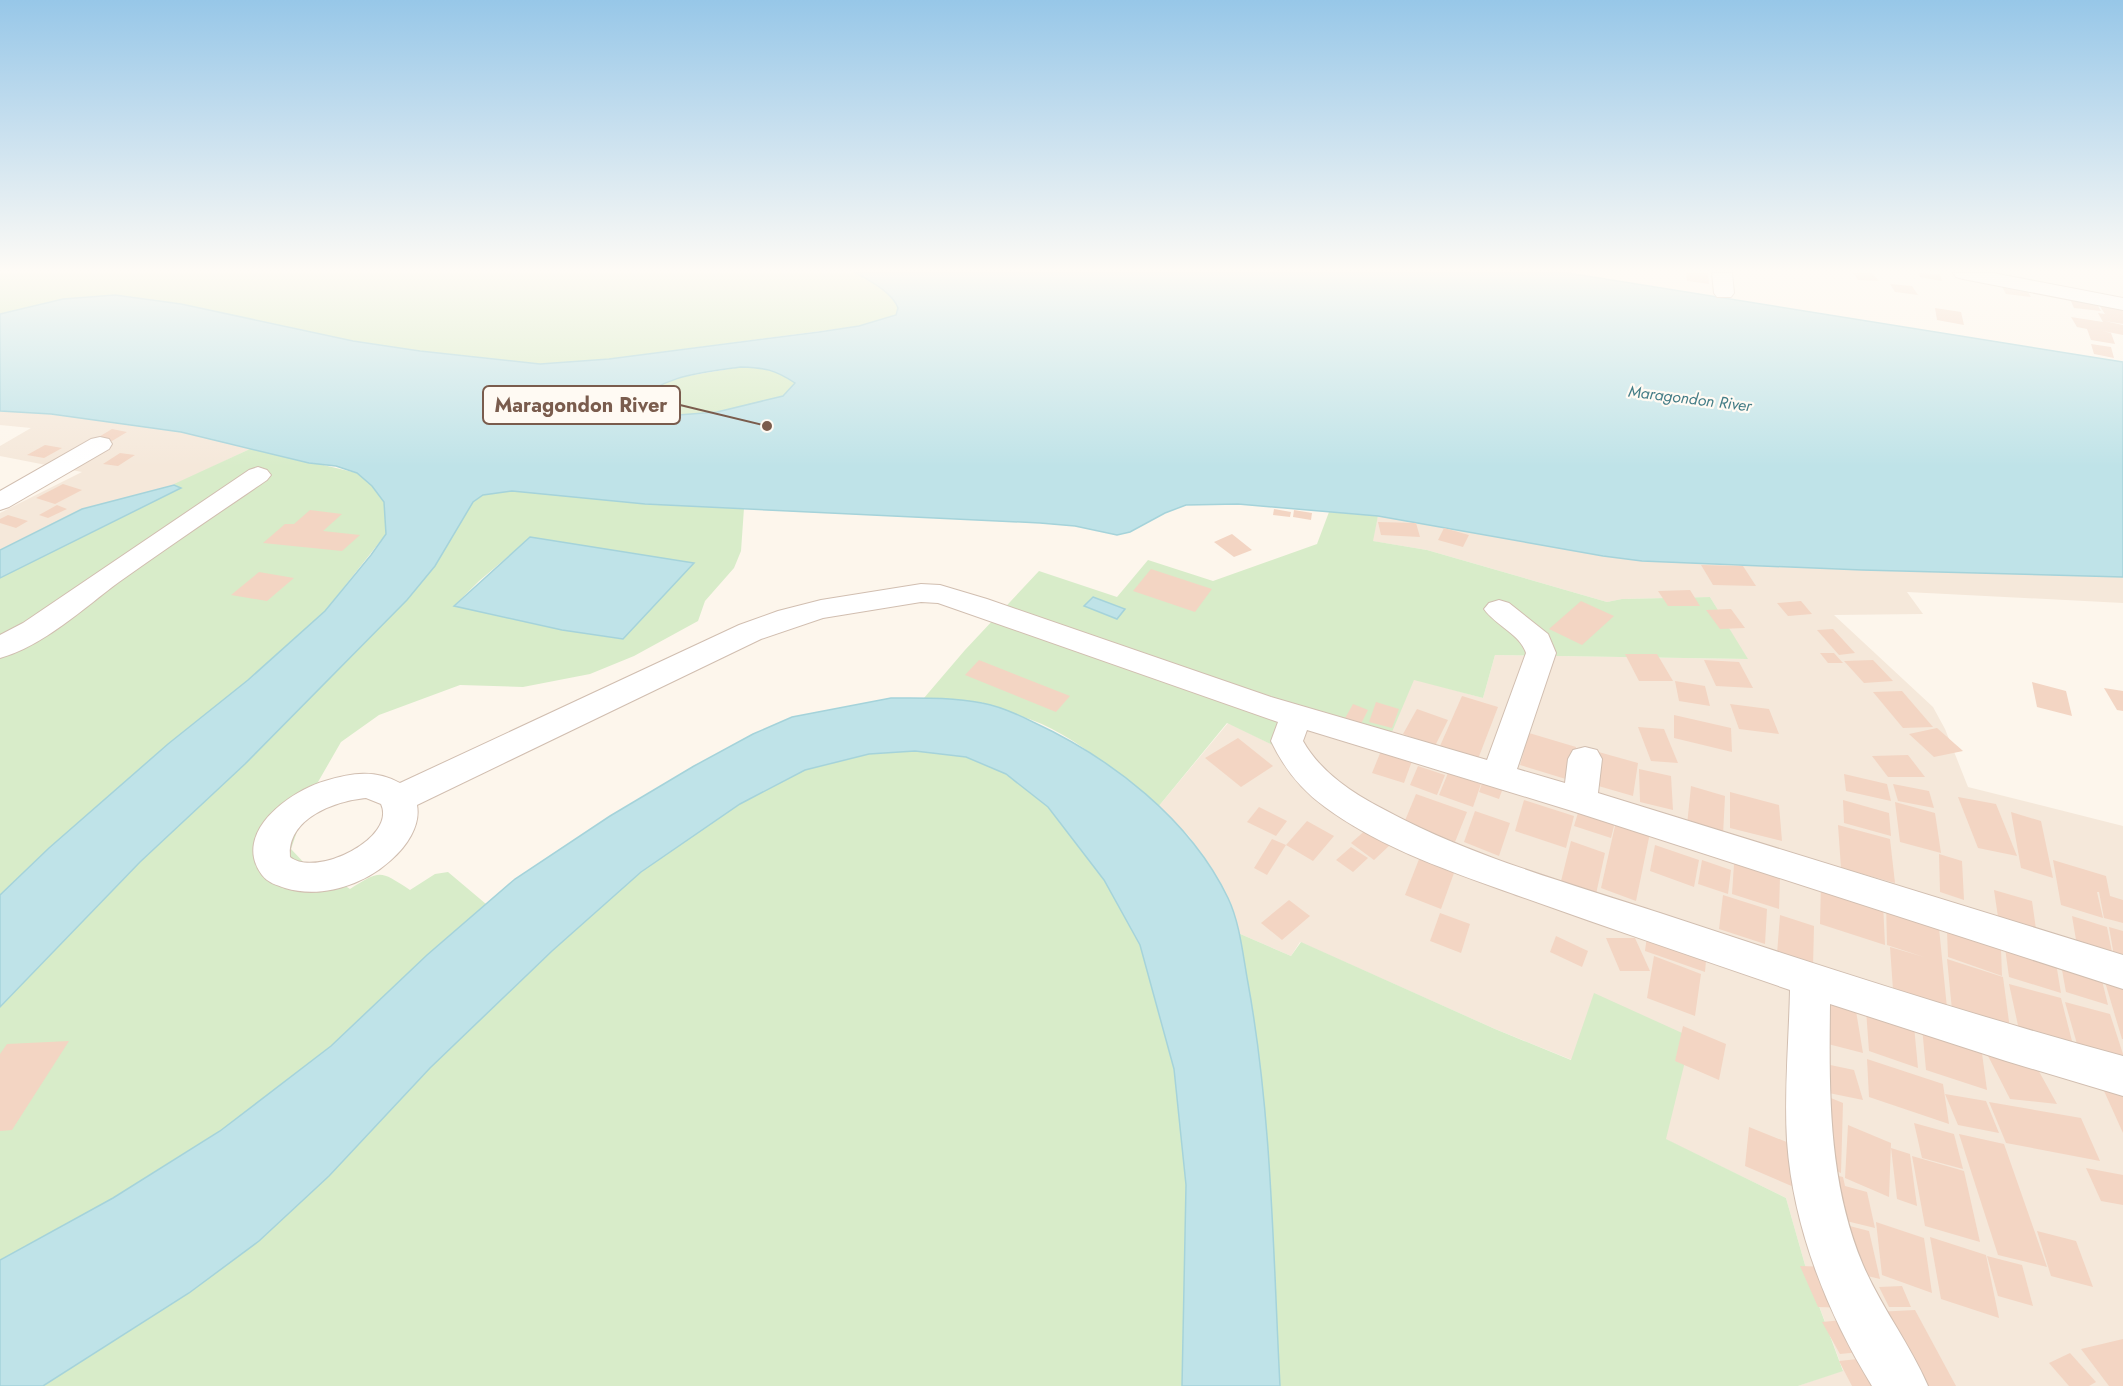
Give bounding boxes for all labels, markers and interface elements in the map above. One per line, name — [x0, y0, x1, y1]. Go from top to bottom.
water label: Maragondon River — [1627, 380, 1755, 418]
callout: Maragondon River — [483, 386, 680, 424]
text: Maragondon River — [494, 391, 668, 420]

